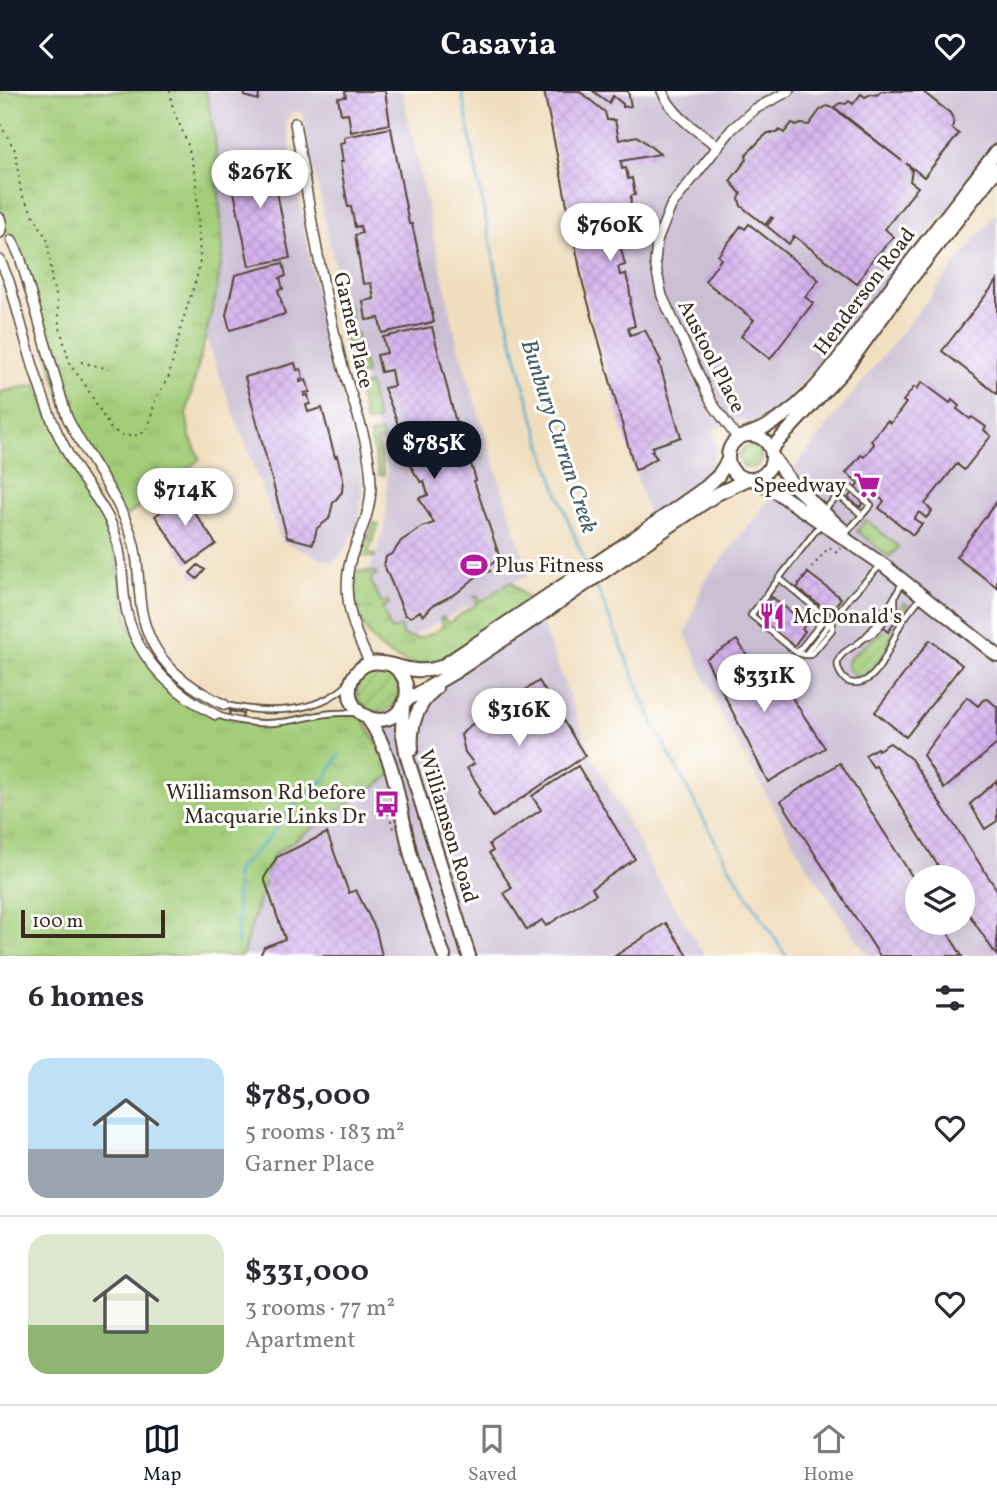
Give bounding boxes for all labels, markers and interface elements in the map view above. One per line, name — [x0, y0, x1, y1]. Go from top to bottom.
text: Casavia — [441, 24, 556, 68]
icon: back — [28, 27, 66, 65]
icon: heart — [931, 27, 969, 65]
pin: $267K — [211, 151, 309, 210]
text: $267K — [227, 157, 293, 189]
pin: $760K — [561, 204, 659, 263]
text: $760K — [576, 210, 644, 242]
street label: Henderson Road — [808, 222, 923, 362]
street label: Garner Place — [325, 269, 380, 391]
street label: Austool Place — [670, 295, 752, 418]
water label: Bunbury Curran Creek — [512, 336, 605, 538]
pin: $785K — [385, 421, 483, 481]
text: $785K — [402, 428, 466, 460]
pin: $714K — [136, 469, 234, 528]
supermarket icon: Speedway — [852, 470, 882, 500]
place label: Speedway — [753, 472, 847, 501]
text: $714K — [153, 475, 217, 507]
sports icon: Plus Fitness — [459, 550, 489, 580]
place label: Plus Fitness — [495, 552, 604, 581]
restaurant icon: McDonald's — [757, 601, 787, 631]
place label: McDonald's — [793, 603, 902, 632]
pin: $331K — [715, 655, 813, 714]
text: $331K — [733, 661, 795, 693]
pin: $316K — [470, 689, 568, 748]
text: $316K — [487, 695, 551, 727]
street label: Williamson Road — [410, 746, 485, 907]
place label: Williamson Rd before Macquarie Links Dr — [166, 779, 366, 832]
bus stop icon: Williamson Rd before Macquarie Links Dr — [372, 789, 402, 819]
map controls — [905, 865, 975, 935]
button: layers — [905, 865, 975, 935]
scale bar — [21, 907, 164, 939]
text: 100 m — [32, 909, 83, 935]
text: 6 homes — [28, 977, 144, 1019]
icon: filters — [931, 979, 969, 1017]
text: $785,000 — [245, 1075, 371, 1117]
icon: home — [84, 1086, 168, 1170]
icon: heart — [931, 1109, 969, 1147]
text: 5 rooms · 183 m² — [245, 1117, 405, 1149]
text: Garner Place — [245, 1149, 375, 1181]
text: $331,000 — [245, 1251, 369, 1293]
icon: home — [84, 1262, 168, 1346]
icon: heart — [931, 1285, 969, 1323]
text: 3 rooms · 77 m² — [245, 1293, 395, 1325]
text: Apartment — [245, 1325, 356, 1357]
tab: Map — [143, 1420, 181, 1488]
tab: Saved — [468, 1420, 517, 1488]
tab: Home — [803, 1420, 854, 1488]

